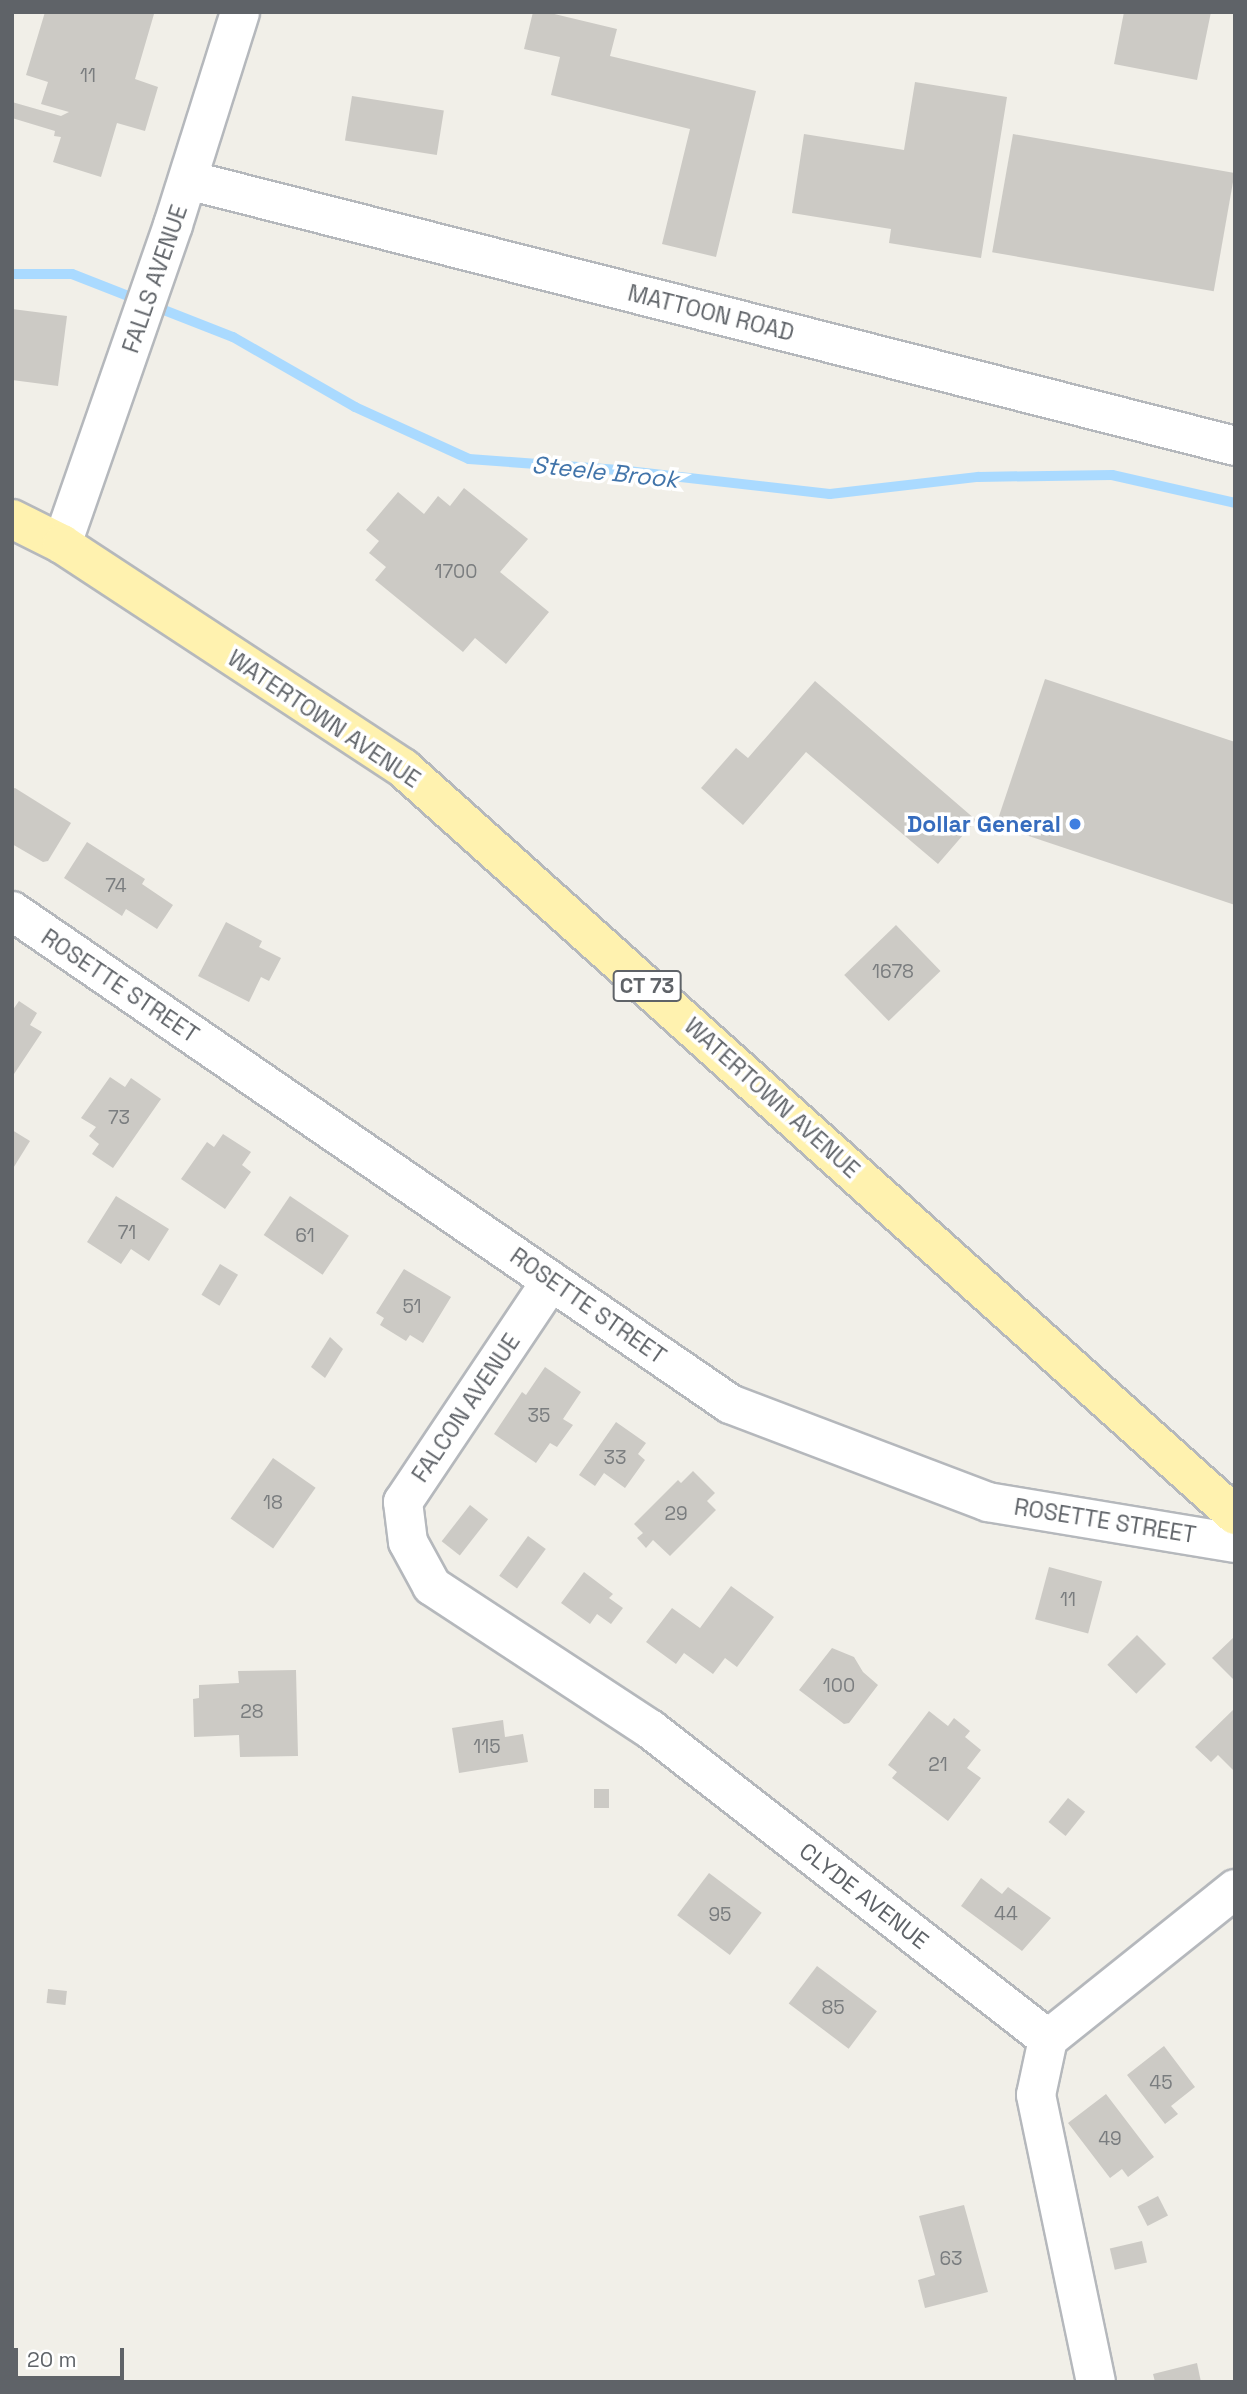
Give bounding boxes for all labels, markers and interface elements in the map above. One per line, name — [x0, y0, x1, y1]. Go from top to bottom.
house number: 11 — [80, 65, 96, 87]
street label: FALLS AVENUE — [117, 201, 193, 357]
street label: MATTOON ROAD — [625, 279, 797, 347]
water label: Steele Brook — [530, 450, 680, 494]
house number: 1700 — [435, 561, 477, 583]
street label: WATERTOWN AVENUE — [222, 644, 426, 794]
place label: Dollar General — [907, 810, 1061, 838]
marker: Dollar General — [1067, 816, 1083, 832]
house number: 74 — [105, 875, 127, 897]
street label: ROSETTE STREET — [36, 923, 204, 1049]
house number: 1678 — [872, 961, 914, 983]
road number: CT 73 — [612, 968, 682, 1004]
street label: WATERTOWN AVENUE — [679, 1012, 865, 1184]
house number: 73 — [108, 1107, 130, 1129]
house number: 71 — [118, 1222, 136, 1244]
house number: 61 — [295, 1225, 315, 1247]
street label: ROSETTE STREET — [505, 1242, 671, 1370]
house number: 51 — [402, 1296, 422, 1318]
street label: FALCON AVENUE — [406, 1328, 526, 1488]
house number: 35 — [528, 1405, 550, 1427]
house number: 33 — [604, 1447, 626, 1469]
house number: 18 — [263, 1492, 283, 1514]
street label: ROSETTE STREET — [1012, 1493, 1198, 1549]
house number: 29 — [664, 1503, 688, 1525]
house number: 11 — [1060, 1589, 1076, 1611]
house number: 100 — [823, 1675, 855, 1697]
house number: 28 — [240, 1701, 264, 1723]
house number: 115 — [473, 1736, 501, 1758]
house number: 21 — [928, 1754, 948, 1776]
street label: CLYDE AVENUE — [794, 1837, 934, 1955]
house number: 44 — [994, 1903, 1018, 1925]
house number: 95 — [708, 1904, 732, 1926]
house number: 85 — [821, 1997, 845, 2019]
house number: 45 — [1149, 2072, 1173, 2094]
house number: 49 — [1098, 2128, 1122, 2150]
house number: 63 — [939, 2248, 963, 2270]
scale bar — [18, 2334, 128, 2378]
text: 20 m — [27, 2346, 77, 2373]

